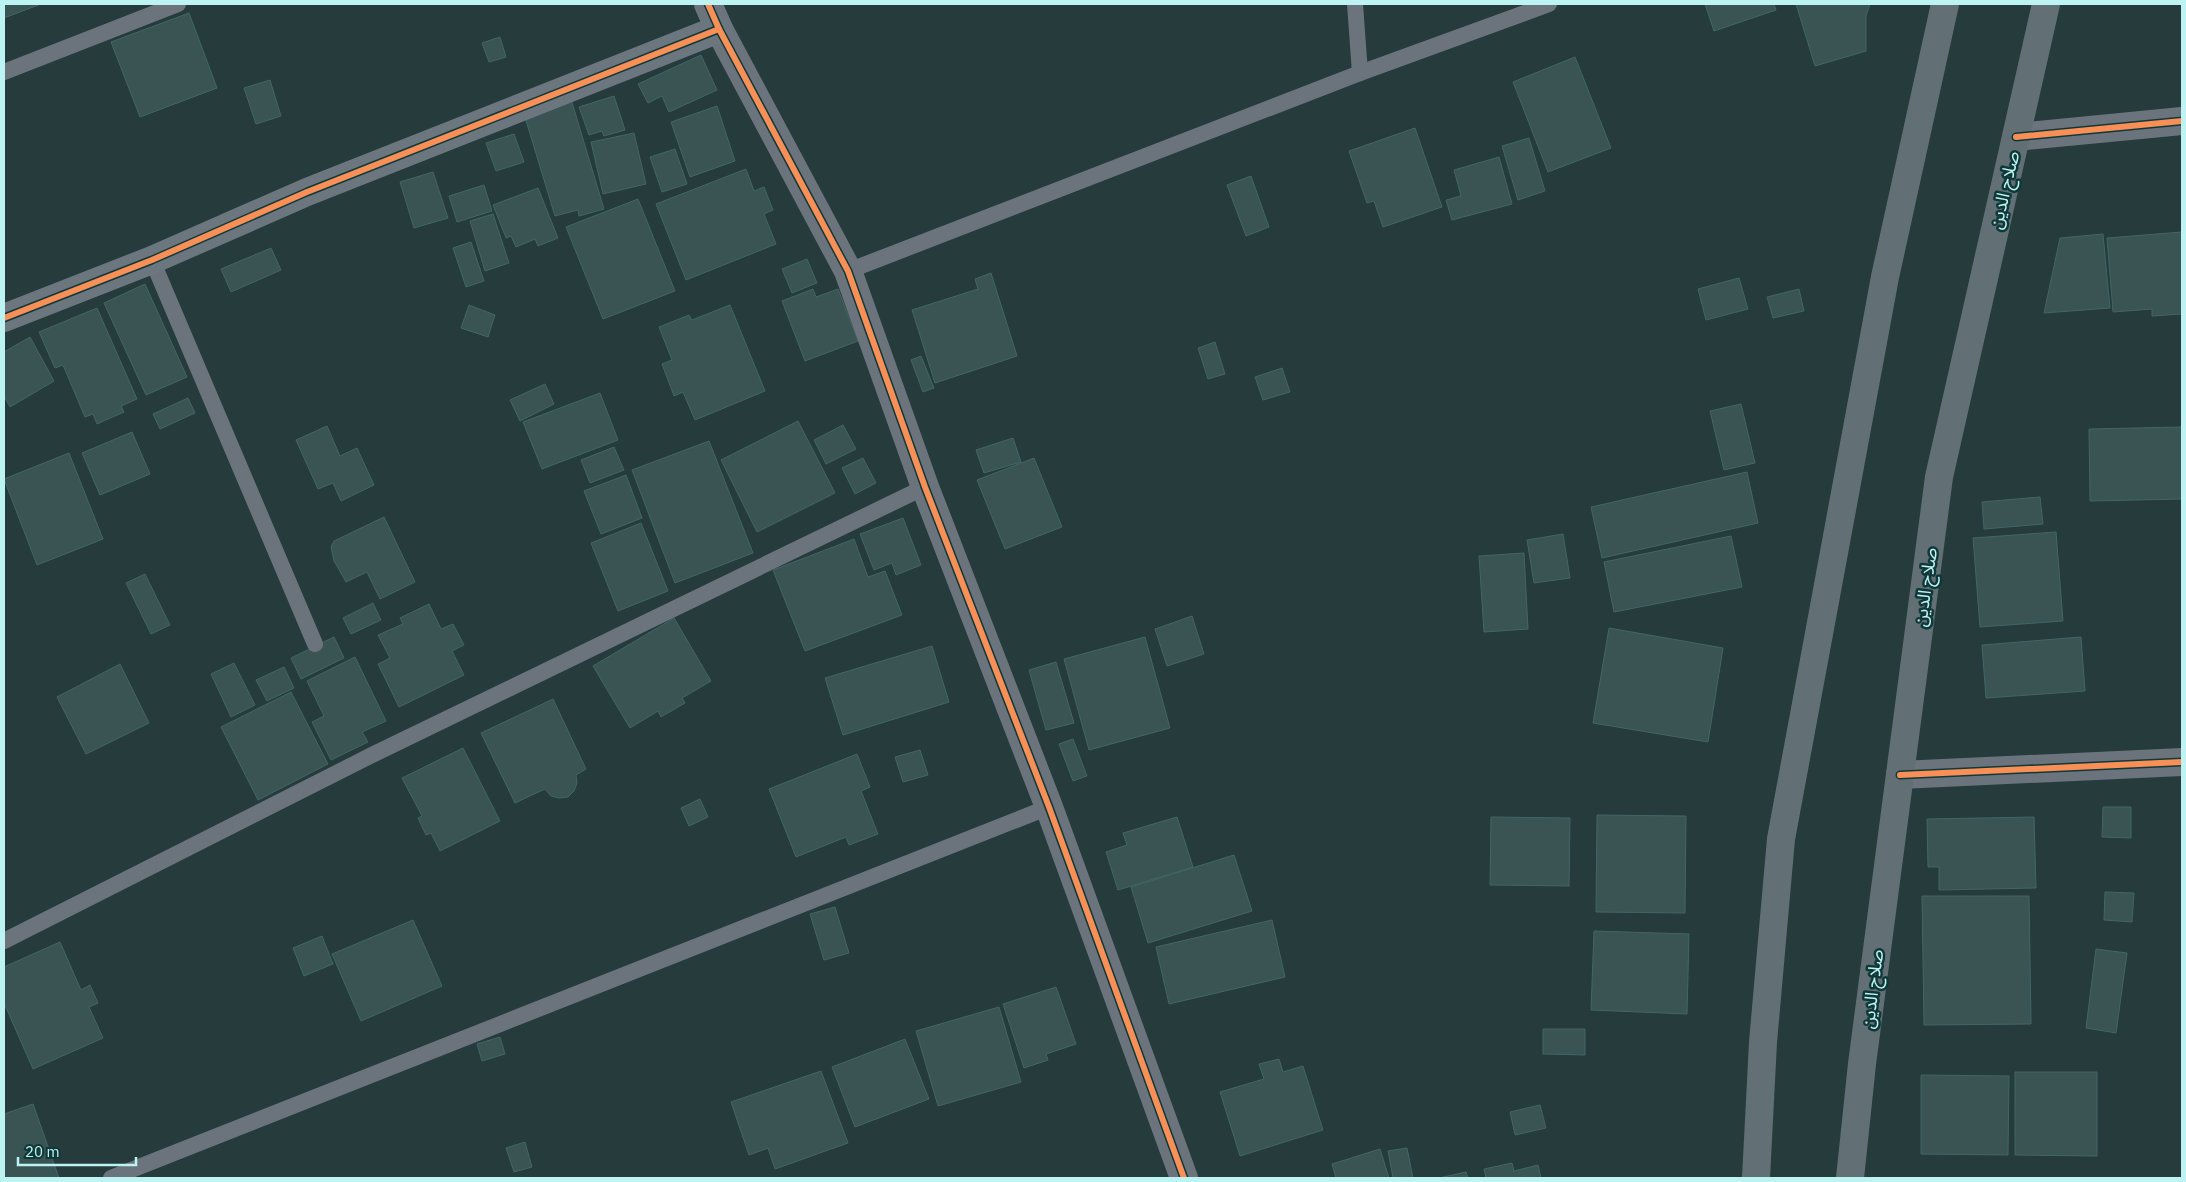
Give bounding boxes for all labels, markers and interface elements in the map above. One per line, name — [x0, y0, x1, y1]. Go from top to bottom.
street label: صلاح الدين — [1984, 149, 2026, 232]
street label: صلاح الدين — [1908, 546, 1944, 628]
street label: صلاح الدين — [1856, 948, 1890, 1030]
scale bar — [18, 1134, 135, 1166]
text: 20 m — [25, 1142, 60, 1161]

